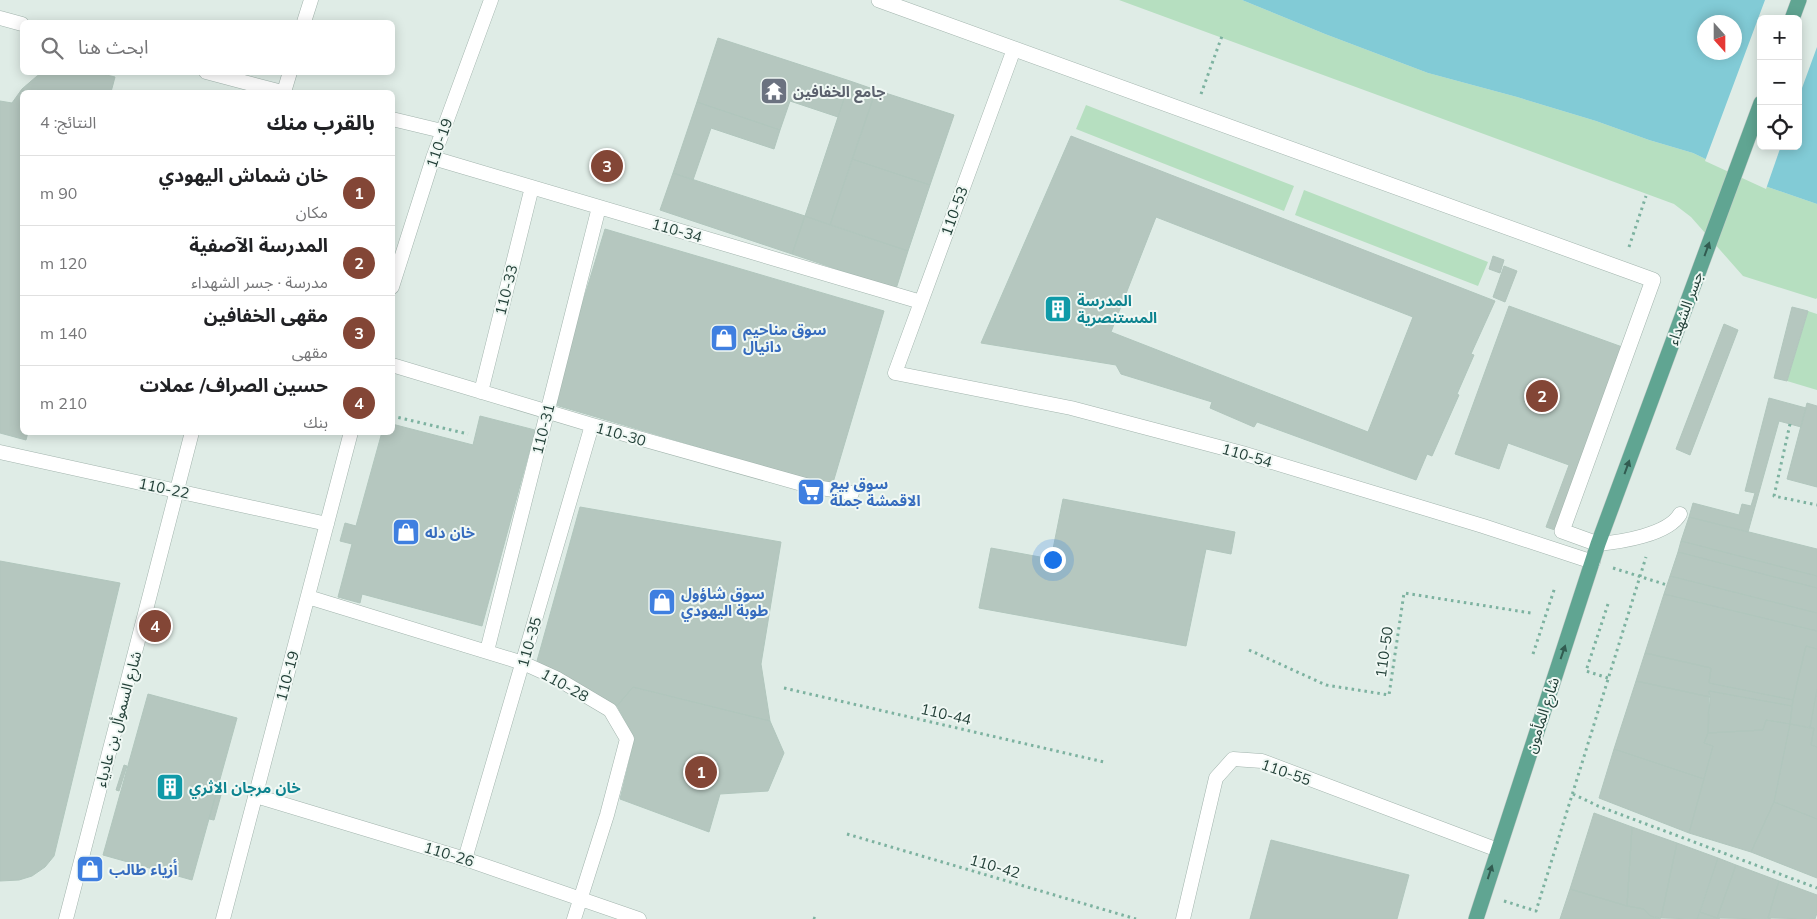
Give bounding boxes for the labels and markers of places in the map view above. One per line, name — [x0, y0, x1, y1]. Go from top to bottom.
temple icon: جامع الخفافين — [759, 76, 789, 106]
place label: جامع الخفافين — [793, 82, 886, 103]
pin: 3 — [591, 147, 623, 185]
place label: المدرسة المستنصرية — [1077, 291, 1157, 327]
building icon: المدرسة المستنصرية — [1043, 294, 1073, 324]
place label: سوق مناحيم دانيال — [743, 320, 826, 356]
shop icon: سوق مناحيم دانيال — [709, 323, 739, 353]
pin: 2 — [1526, 377, 1558, 415]
place label: سوق بيع الاقمشة جملة — [830, 474, 921, 510]
supermarket icon: سوق بيع الاقمشة جملة — [796, 477, 826, 507]
shop icon: خان دله — [391, 517, 421, 547]
place label: خان دله — [425, 523, 476, 542]
place label: سوق شاؤول طوبة اليهودي — [681, 584, 768, 622]
shop icon: سوق شاؤول طوبة اليهودي — [647, 587, 677, 617]
pin: 4 — [139, 607, 171, 645]
pin: 1 — [685, 753, 717, 791]
building icon: خان مرجان الاثري — [155, 772, 185, 802]
place label: خان مرجان الاثري — [189, 778, 301, 799]
shop icon: أزياء طالب — [75, 854, 105, 884]
place label: أزياء طالب — [109, 859, 177, 879]

